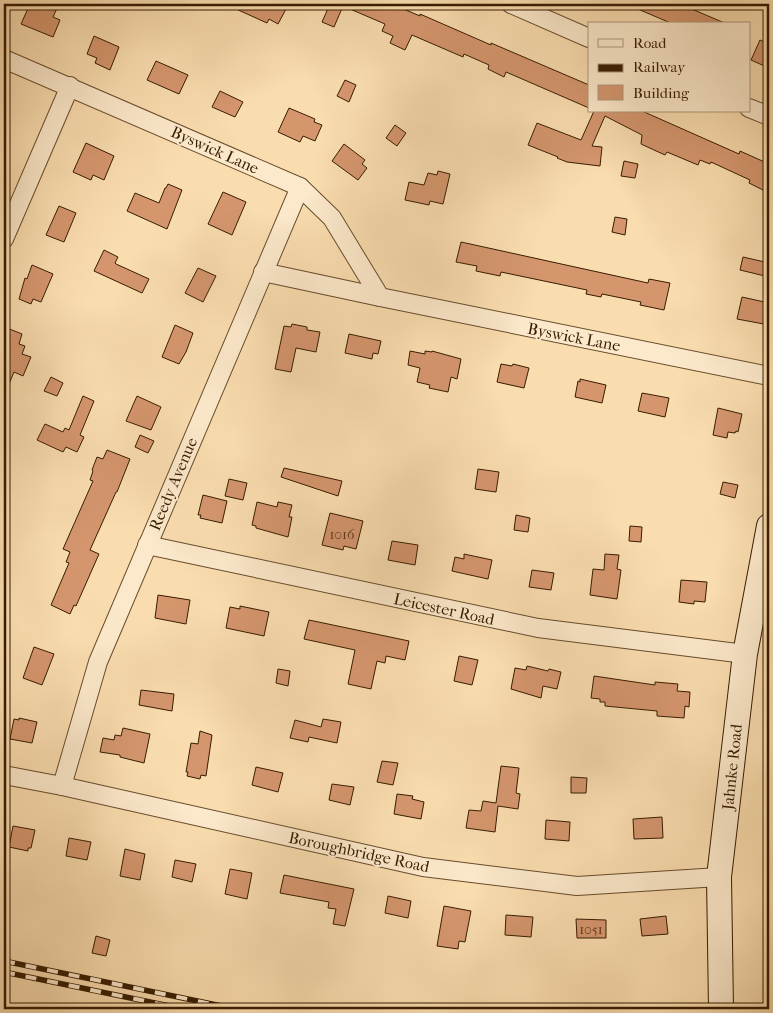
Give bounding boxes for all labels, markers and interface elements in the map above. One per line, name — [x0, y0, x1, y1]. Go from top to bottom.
legend — [588, 22, 750, 112]
text: Road — [633, 34, 667, 52]
text: Railway — [633, 58, 686, 76]
text: Building — [633, 84, 690, 102]
street label: Byswick Lane — [168, 122, 262, 178]
street label: Byswick Lane — [526, 319, 622, 355]
street label: Reedy Avenue — [145, 435, 201, 533]
house number: 1016 — [329, 526, 355, 543]
street label: Leicester Road — [392, 589, 496, 629]
street label: Jahnke Road — [718, 723, 746, 813]
street label: Boroughbridge Road — [287, 828, 431, 876]
house number: 1051 — [579, 921, 603, 938]

